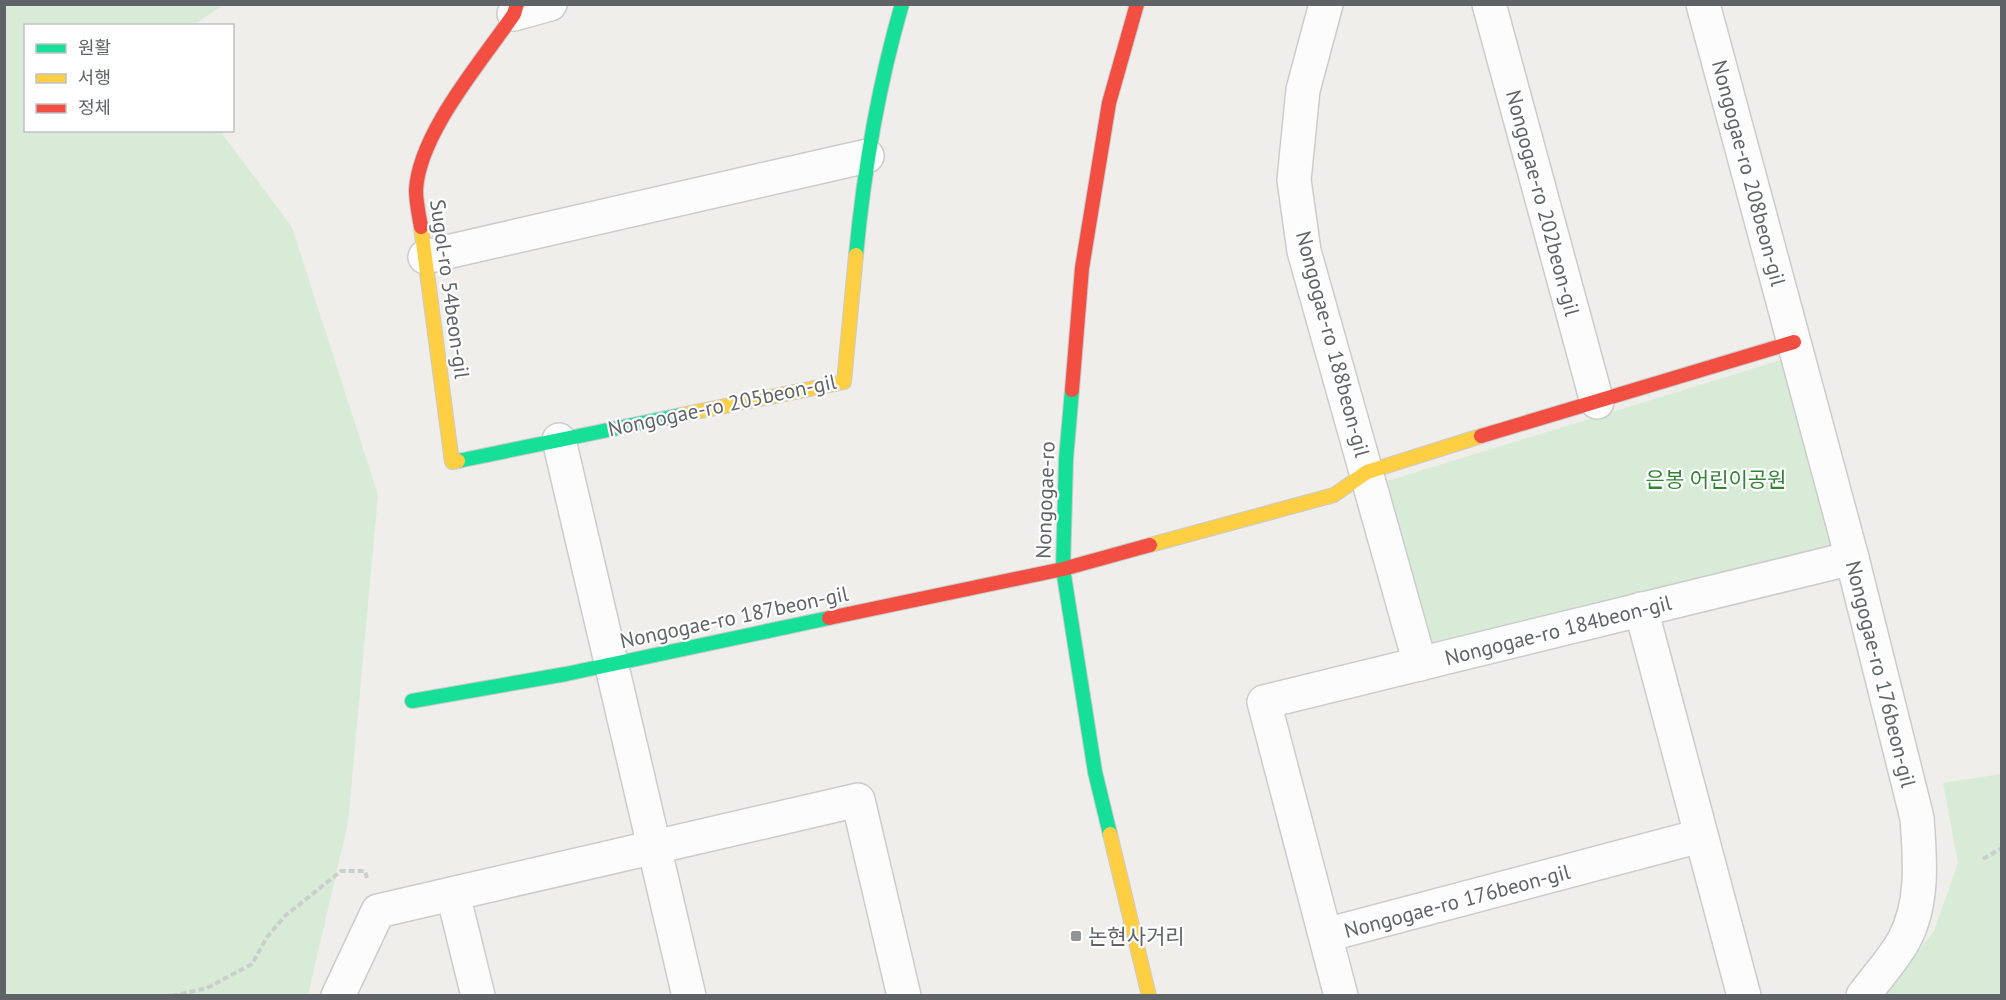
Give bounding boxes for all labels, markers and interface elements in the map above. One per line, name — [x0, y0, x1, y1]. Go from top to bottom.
legend — [24, 24, 234, 132]
text: 원활 — [78, 36, 111, 59]
street label: Nongogae-ro 208beon-gil — [1706, 57, 1792, 289]
text: 서행 — [78, 66, 111, 89]
street label: Nongogae-ro 202beon-gil — [1500, 87, 1586, 319]
text: 정체 — [78, 96, 111, 119]
street label: Sugol-ro 54beon-gil — [424, 198, 476, 380]
street label: Nongogae-ro 188beon-gil — [1290, 228, 1376, 460]
street label: Nongogae-ro 205beon-gil — [605, 368, 839, 442]
street label: Nongogae-ro — [1029, 441, 1061, 559]
park label: 은봉 어린이공원 — [1646, 466, 1786, 493]
street label: Nongogae-ro 176beon-gil — [1840, 558, 1922, 790]
street label: Nongogae-ro 187beon-gil — [617, 580, 851, 654]
street label: Nongogae-ro 184beon-gil — [1442, 589, 1674, 671]
street label: Nongogae-ro 176beon-gil — [1341, 858, 1573, 944]
place label: 논현사거리 — [1088, 923, 1185, 950]
marker: 논현사거리 — [1069, 929, 1083, 943]

